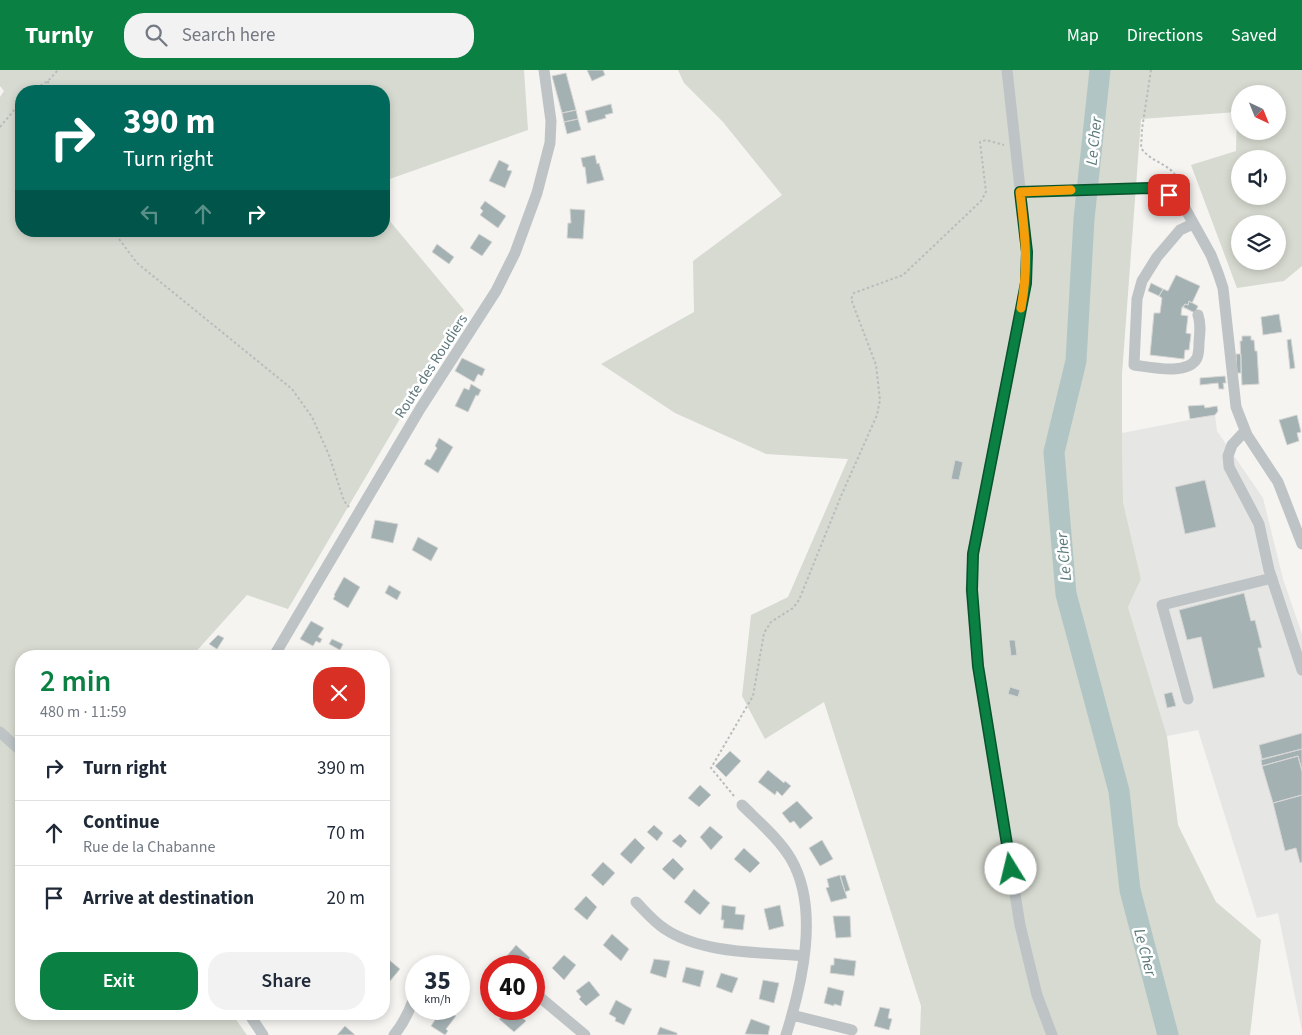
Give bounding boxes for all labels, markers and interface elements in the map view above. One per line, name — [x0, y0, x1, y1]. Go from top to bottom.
search box — [124, 13, 474, 58]
text: Turnly — [25, 18, 94, 53]
icon: search — [142, 21, 170, 49]
text: Search here — [182, 22, 275, 49]
text: Map — [1067, 23, 1099, 48]
text: Directions — [1127, 23, 1203, 48]
text: Saved — [1231, 23, 1277, 48]
north arrow — [1231, 85, 1286, 140]
map controls — [1231, 85, 1286, 270]
text: 390 m — [123, 97, 215, 147]
icon: right — [40, 105, 105, 170]
water label: Le Cher — [1081, 114, 1108, 166]
text: Turn right — [123, 143, 213, 175]
button: sound — [1231, 150, 1286, 205]
pin — [1148, 174, 1190, 216]
icon: arrive — [1155, 181, 1183, 209]
icon: left — [136, 200, 164, 228]
icon: ahead — [189, 200, 217, 228]
icon: right — [242, 200, 270, 228]
button: layers — [1231, 215, 1286, 270]
street label: Route des Roudiers — [390, 310, 473, 423]
water label: Le Cher — [1051, 530, 1077, 582]
text: 2 min — [40, 660, 111, 703]
button: close — [313, 667, 365, 719]
text: 480 m · 11:59 — [40, 701, 127, 723]
icon: right — [40, 754, 68, 782]
text: Turn right — [83, 755, 167, 782]
text: 390 m — [317, 755, 365, 782]
text: Continue — [83, 809, 160, 836]
icon: ahead — [40, 819, 68, 847]
text: 70 m — [327, 820, 365, 847]
text: Rue de la Chabanne — [83, 836, 215, 858]
position arrow — [984, 842, 1036, 894]
icon: arrive — [40, 884, 68, 912]
text: Arrive at destination — [83, 885, 254, 912]
text: 20 m — [327, 885, 365, 912]
water label: Le Cher — [1128, 926, 1162, 980]
button: Exit — [40, 952, 198, 1010]
button: Share — [208, 952, 365, 1010]
speed limit sign: 40 — [480, 955, 545, 1020]
text: 35 — [424, 963, 451, 999]
text: km/h — [424, 991, 451, 1008]

